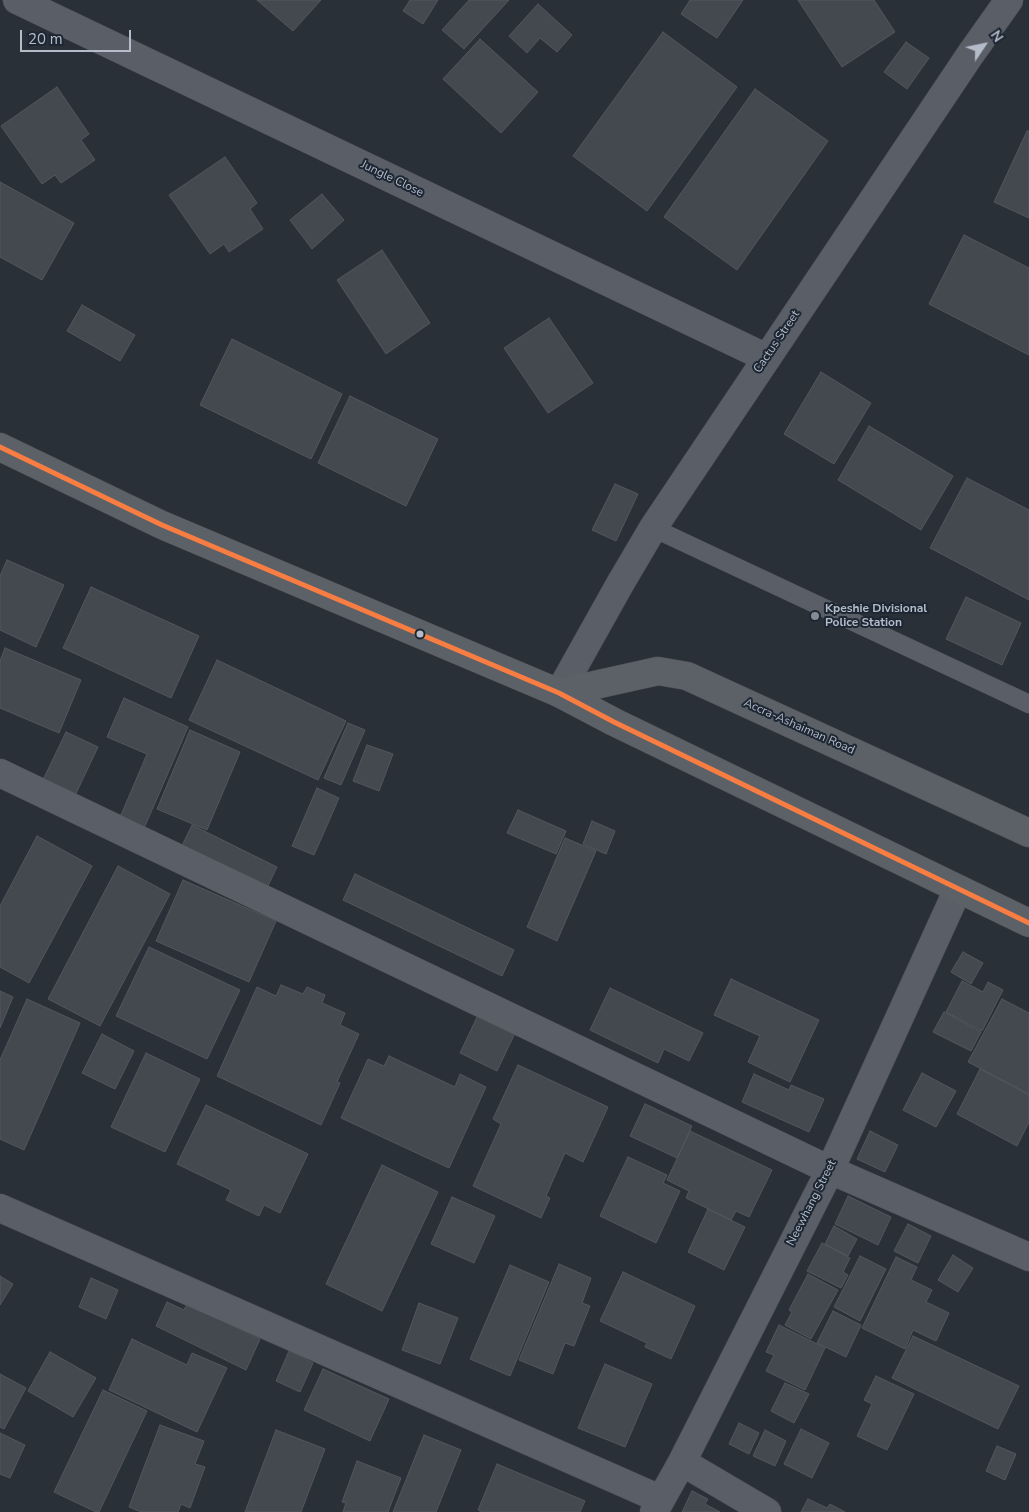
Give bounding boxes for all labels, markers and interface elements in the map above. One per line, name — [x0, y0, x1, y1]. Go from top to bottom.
scale bar — [22, 20, 134, 52]
north arrow — [959, 20, 1009, 70]
text: N — [986, 27, 1008, 46]
text: 20 m — [28, 29, 63, 49]
street label: Jungle Close — [358, 158, 426, 200]
street label: Cactus Street — [751, 308, 803, 376]
place label: Kpeshie Divisional Police Station — [825, 602, 927, 630]
marker: Kpeshie Divisional Police Station — [809, 610, 821, 622]
unlabelled marker — [415, 629, 425, 639]
street label: Accra-Ashaiman Road — [741, 696, 857, 758]
street label: Neewhang Street — [784, 1158, 840, 1248]

